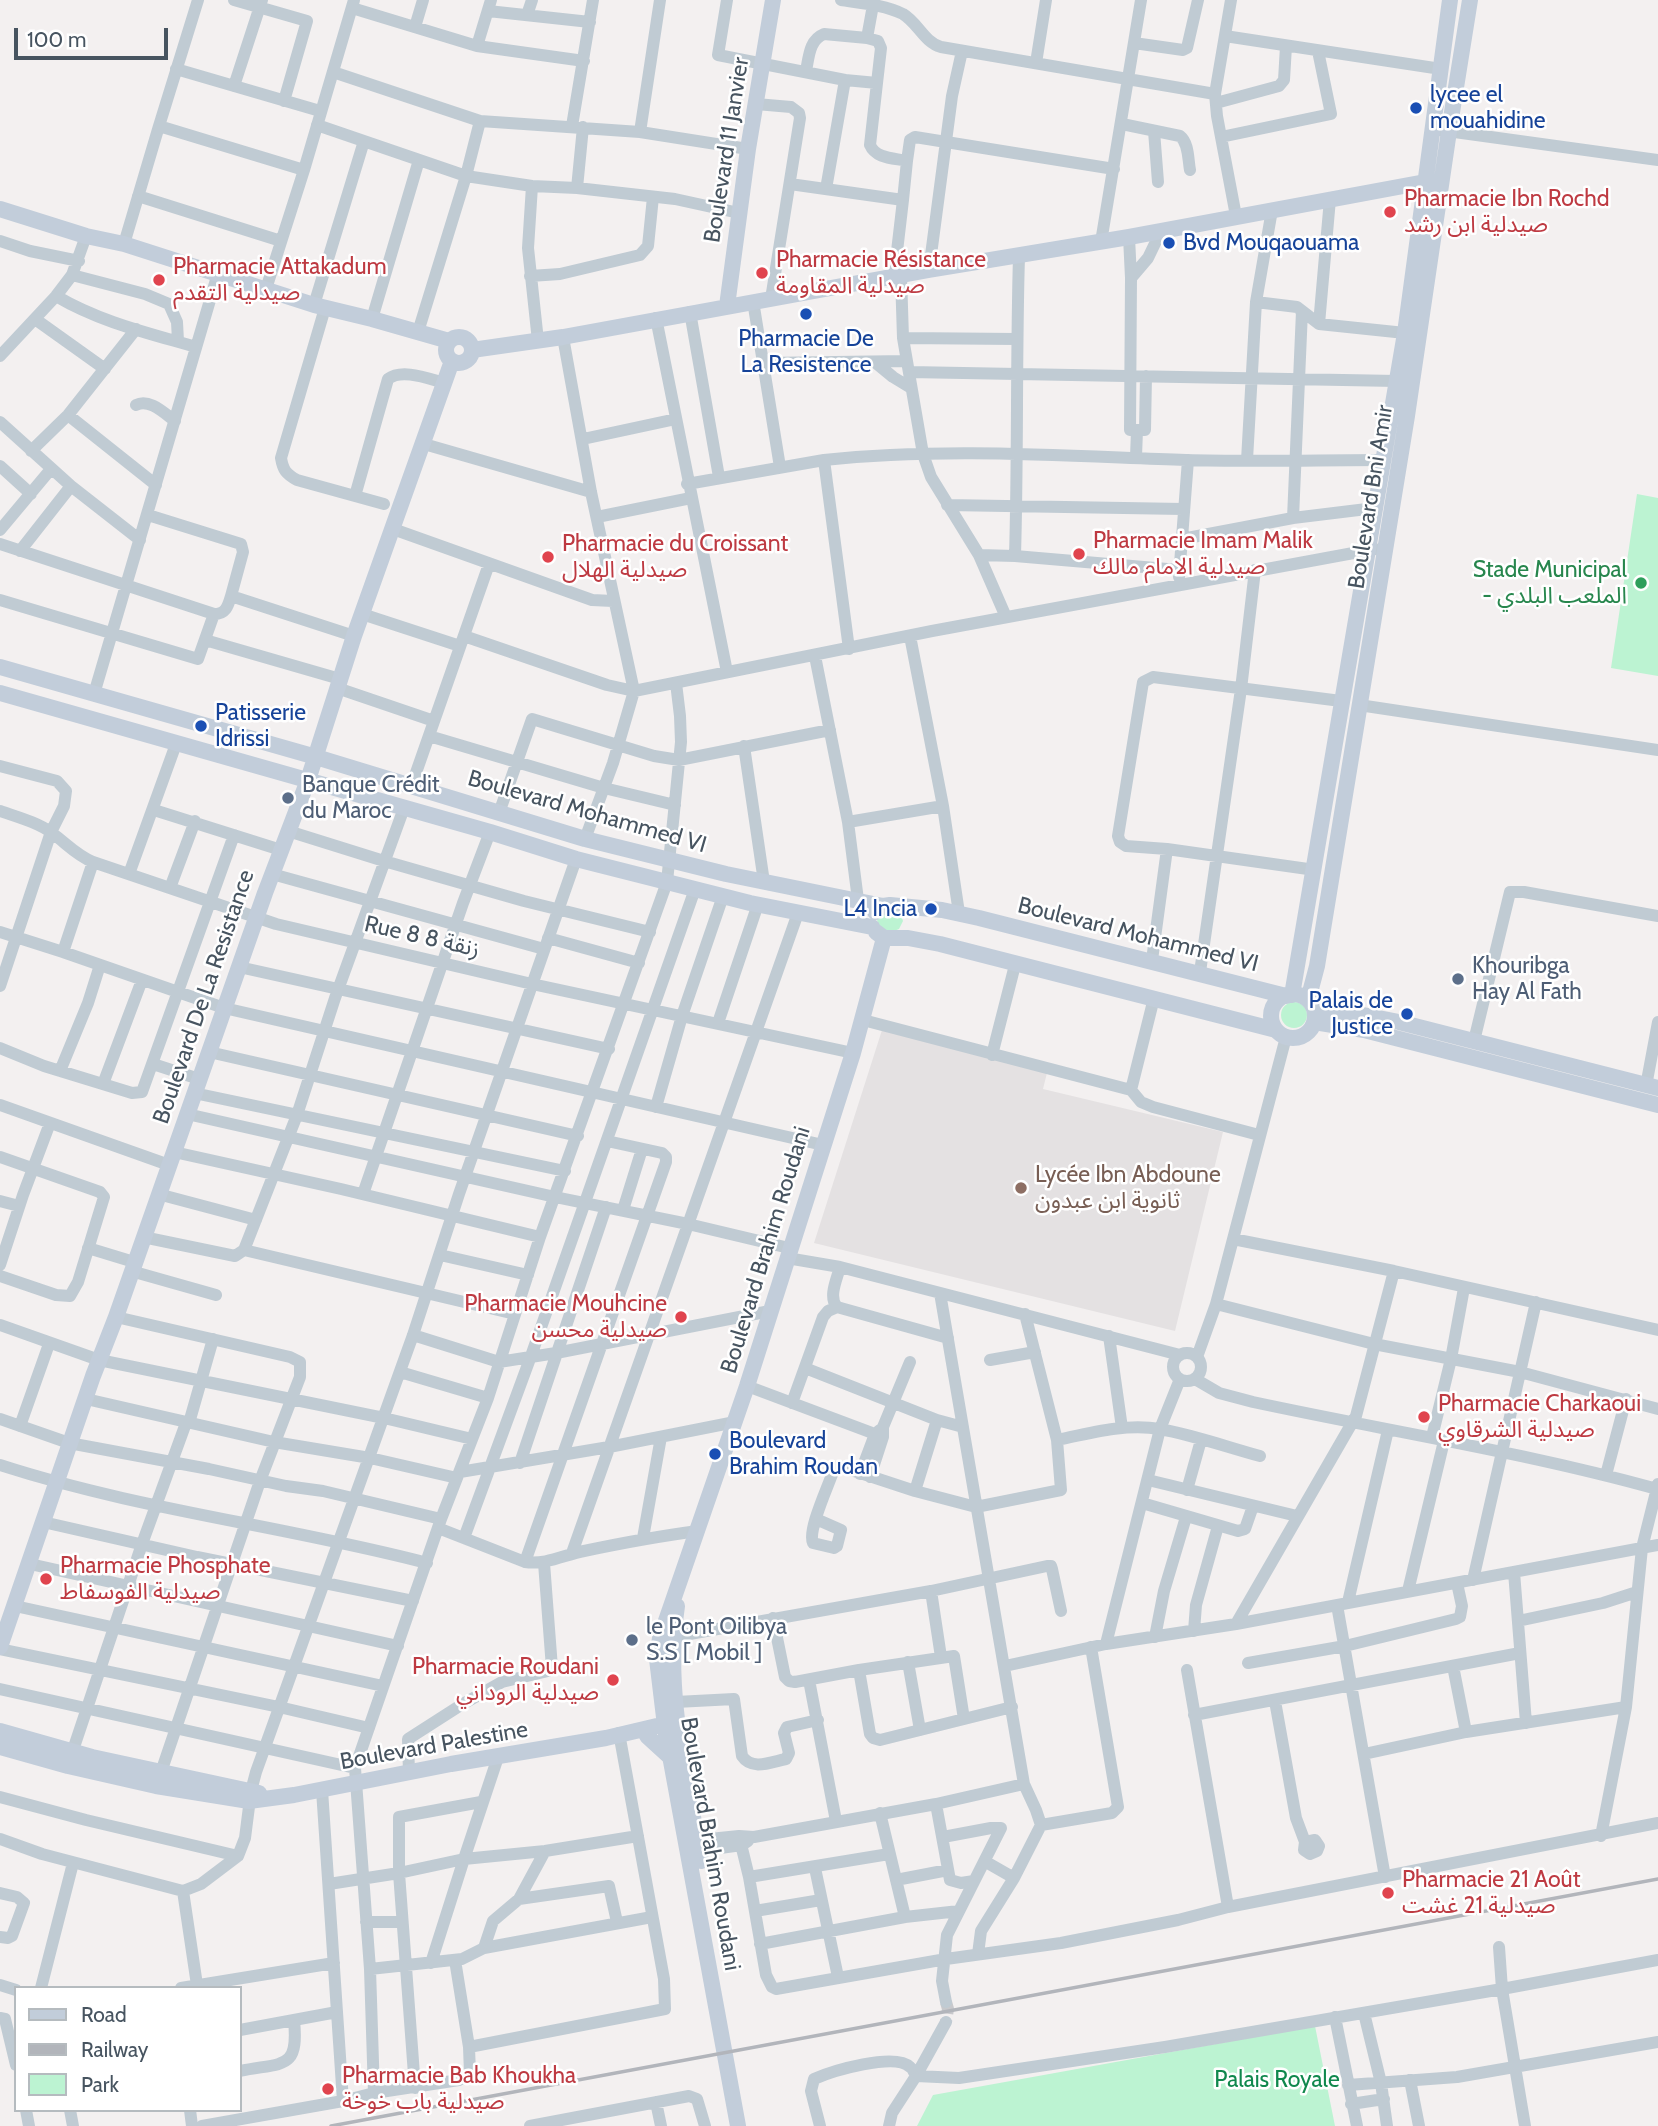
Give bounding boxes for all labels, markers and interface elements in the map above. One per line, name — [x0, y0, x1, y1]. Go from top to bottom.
scale bar — [18, 14, 172, 58]
text: 100 m — [27, 27, 86, 52]
street label: Boulevard 11 Janvier — [699, 55, 755, 245]
place label: lycee el mouahidine — [1430, 81, 1546, 135]
marker: lycee el mouahidine — [1408, 100, 1424, 116]
place label: Pharmacie Ibn Rochd صيدلية ابن رشد — [1404, 185, 1610, 239]
marker: Pharmacie Ibn Rochd صيدلية ابن رشد — [1382, 204, 1398, 220]
place label: Bvd Mouqaouama — [1183, 229, 1359, 257]
marker: Bvd Mouqaouama — [1161, 235, 1177, 251]
place label: Pharmacie Résistance صيدلية المقاومة — [776, 246, 986, 300]
place label: Pharmacie Attakadum صيدلية التقدم — [173, 253, 387, 307]
marker: Pharmacie Résistance صيدلية المقاومة — [754, 265, 770, 281]
marker: Pharmacie Attakadum صيدلية التقدم — [151, 272, 167, 288]
marker: Pharmacie De La Resistence — [798, 306, 814, 322]
place label: Pharmacie De La Resistence — [738, 325, 874, 379]
street label: Boulevard Bni Amir — [1343, 403, 1399, 591]
place label: Pharmacie Imam Malik صيدلية الامام مالك — [1093, 527, 1313, 581]
place label: Pharmacie du Croissant صيدلية الهلال — [562, 530, 788, 584]
marker: Pharmacie Imam Malik صيدلية الامام مالك — [1071, 546, 1087, 562]
marker: Pharmacie du Croissant صيدلية الهلال — [540, 549, 556, 565]
place label: Stade Municipal - الملعب البلدي — [1473, 556, 1627, 610]
marker: Stade Municipal - الملعب البلدي — [1633, 575, 1649, 591]
place label: Patisserie Idrissi — [215, 699, 306, 753]
marker: Patisserie Idrissi — [193, 718, 209, 734]
street label: Boulevard Mohammed VI — [464, 765, 710, 859]
place label: Banque Crédit du Maroc — [302, 771, 440, 825]
marker: Banque Crédit du Maroc — [280, 790, 296, 806]
street label: Boulevard De La Resistance — [148, 866, 260, 1128]
street label: Boulevard Mohammed VI — [1015, 892, 1261, 978]
place label: L4 Incia — [844, 895, 917, 923]
marker: L4 Incia — [923, 901, 939, 917]
street label: Rue 8 8 زنقة — [362, 910, 482, 964]
place label: Khouribga Hay Al Fath — [1472, 952, 1582, 1006]
marker: Khouribga Hay Al Fath — [1450, 971, 1466, 987]
place label: Palais de Justice — [1309, 987, 1393, 1041]
marker: Palais de Justice — [1399, 1006, 1415, 1022]
street label: Boulevard Brahim Roudani — [715, 1123, 817, 1377]
place label: Lycée Ibn Abdoune ثانوية ابن عبدون — [1035, 1161, 1221, 1215]
marker: Lycée Ibn Abdoune ثانوية ابن عبدون — [1013, 1180, 1029, 1196]
place label: Pharmacie Mouhcine صيدلية محسن — [464, 1290, 667, 1344]
marker: Pharmacie Mouhcine صيدلية محسن — [673, 1309, 689, 1325]
place label: Pharmacie Charkaoui صيدلية الشرقاوي — [1438, 1390, 1641, 1444]
marker: Pharmacie Charkaoui صيدلية الشرقاوي — [1416, 1409, 1432, 1425]
place label: Boulevard Brahim Roudan — [729, 1427, 878, 1481]
marker: Boulevard Brahim Roudan — [707, 1446, 723, 1462]
place label: Pharmacie Phosphate صيدلية الفوسفاط — [60, 1552, 270, 1606]
marker: Pharmacie Phosphate صيدلية الفوسفاط — [38, 1571, 54, 1587]
place label: le Pont Oilibya S.S [ Mobil ] — [646, 1613, 787, 1667]
marker: le Pont Oilibya S.S [ Mobil ] — [624, 1632, 640, 1648]
place label: Pharmacie Roudani صيدلية الروداني — [412, 1653, 599, 1707]
marker: Pharmacie Roudani صيدلية الروداني — [605, 1672, 621, 1688]
street label: Boulevard Brahim Roudani — [674, 1715, 746, 1973]
street label: Boulevard Palestine — [338, 1716, 530, 1776]
place label: Pharmacie 21 Août صيدلية 21 غشت — [1402, 1866, 1580, 1920]
marker: Pharmacie 21 Août صيدلية 21 غشت — [1380, 1885, 1396, 1901]
legend — [14, 1986, 242, 2112]
text: Road — [81, 2002, 127, 2027]
text: Railway — [81, 2037, 148, 2062]
place label: Pharmacie Bab Khoukha صيدلية باب خوخة — [342, 2062, 576, 2116]
park label: Palais Royale — [1214, 2066, 1340, 2094]
text: Park — [81, 2072, 119, 2097]
marker: Pharmacie Bab Khoukha صيدلية باب خوخة — [320, 2081, 336, 2097]

